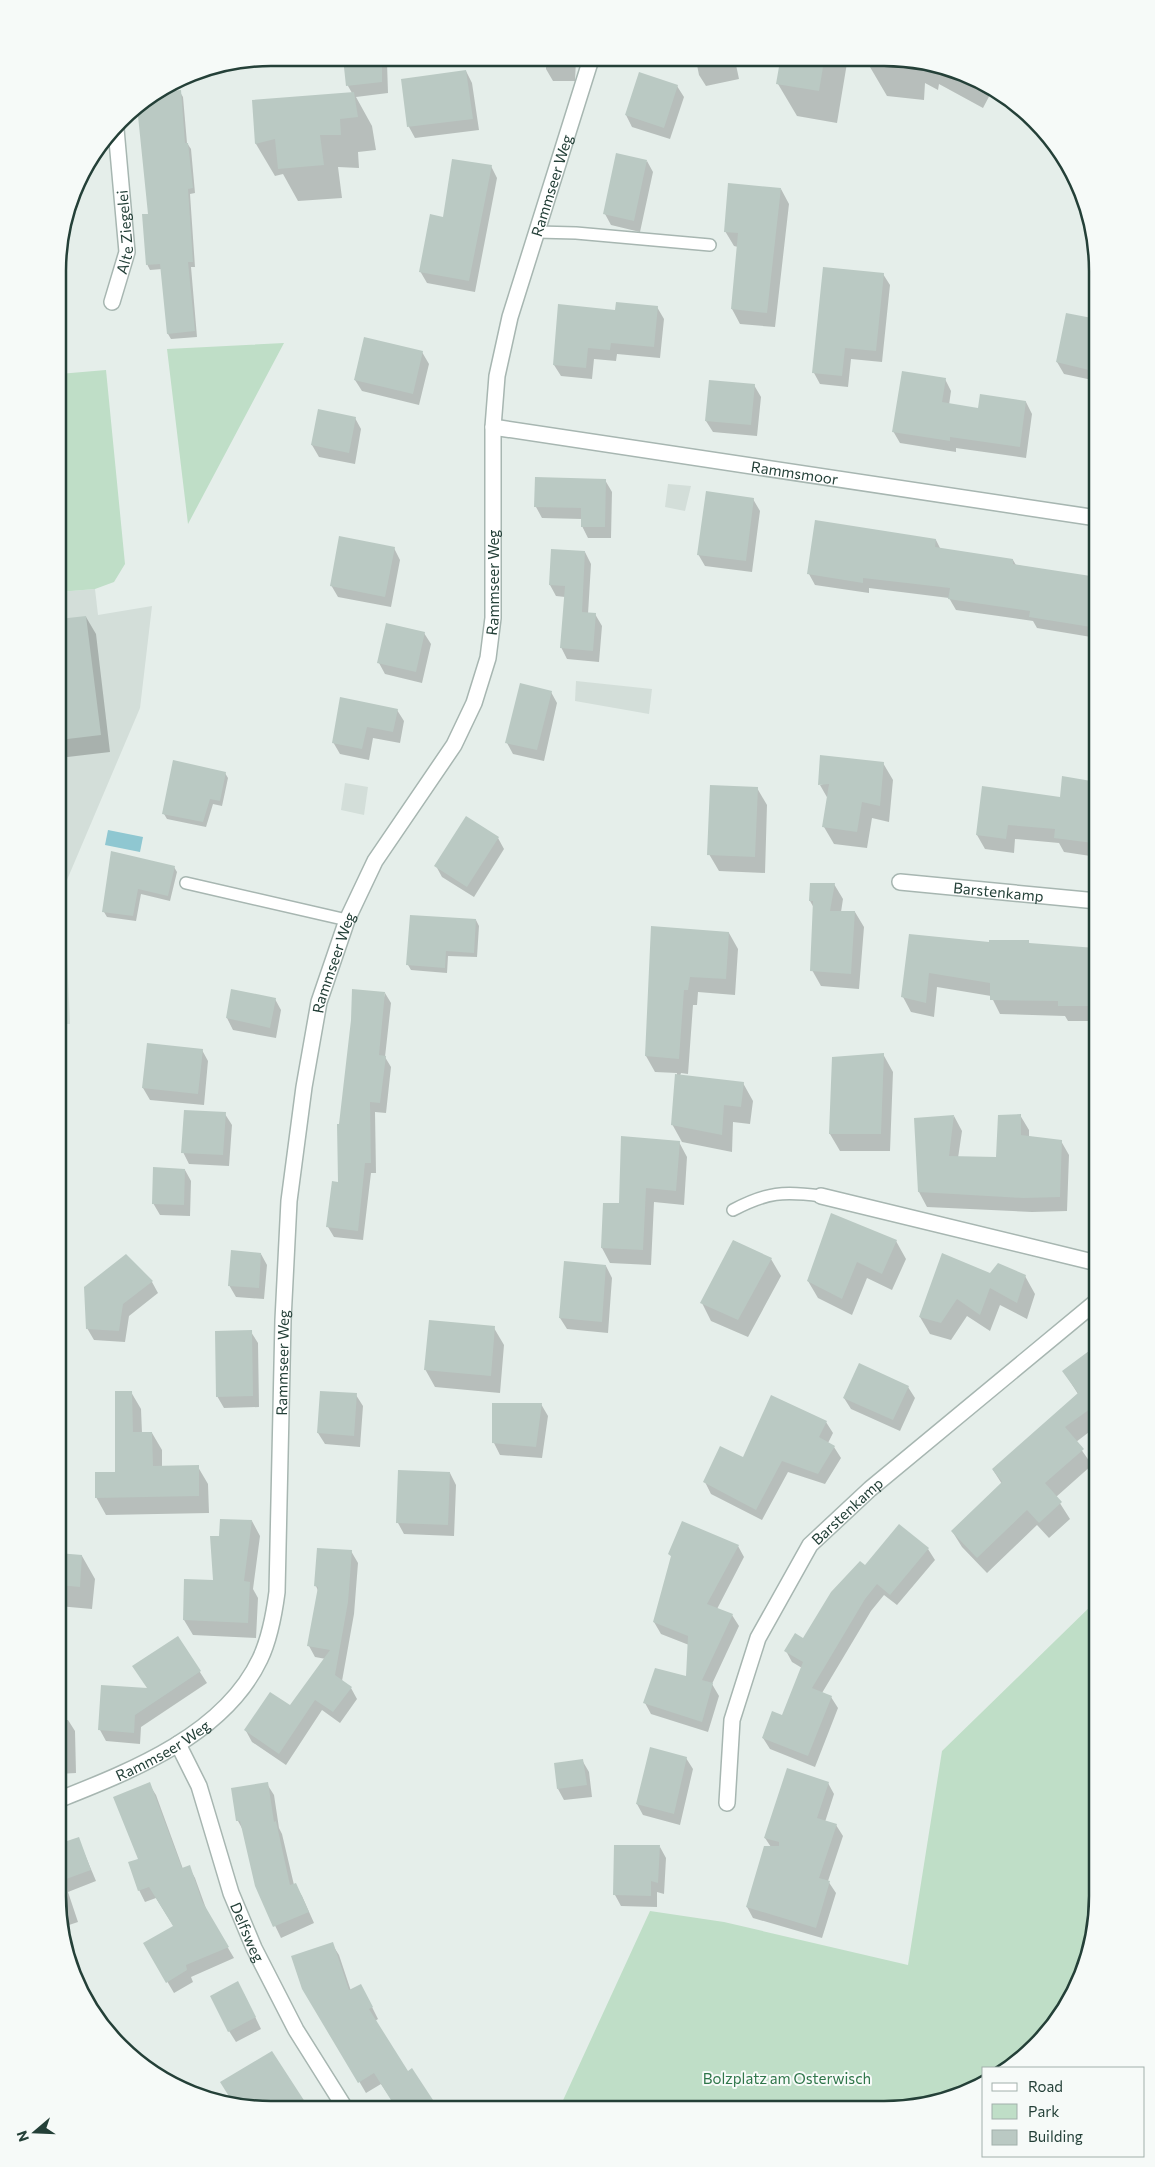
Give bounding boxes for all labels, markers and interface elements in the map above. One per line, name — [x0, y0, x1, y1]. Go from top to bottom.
street label: Rammseer Weg — [527, 132, 576, 239]
street label: Alte Ziegelei — [112, 189, 136, 276]
street label: Rammsmoor — [750, 457, 839, 488]
street label: Rammseer Weg — [482, 530, 502, 636]
street label: Barstenkamp — [953, 878, 1045, 905]
street label: Rammseer Weg — [308, 909, 359, 1015]
street label: Rammseer Weg — [272, 1309, 293, 1416]
street label: Barstenkamp — [807, 1473, 886, 1548]
street label: Rammseer Weg — [113, 1716, 213, 1784]
street label: Delfsweg — [227, 1900, 269, 1965]
legend — [982, 2067, 1145, 2157]
park label: Bolzplatz am Osterwisch — [703, 2069, 871, 2087]
text: Road — [1028, 2077, 1063, 2095]
text: Park — [1028, 2102, 1059, 2120]
north arrow — [10, 2107, 60, 2157]
text: Building — [1028, 2127, 1083, 2145]
text: N — [12, 2129, 32, 2144]

